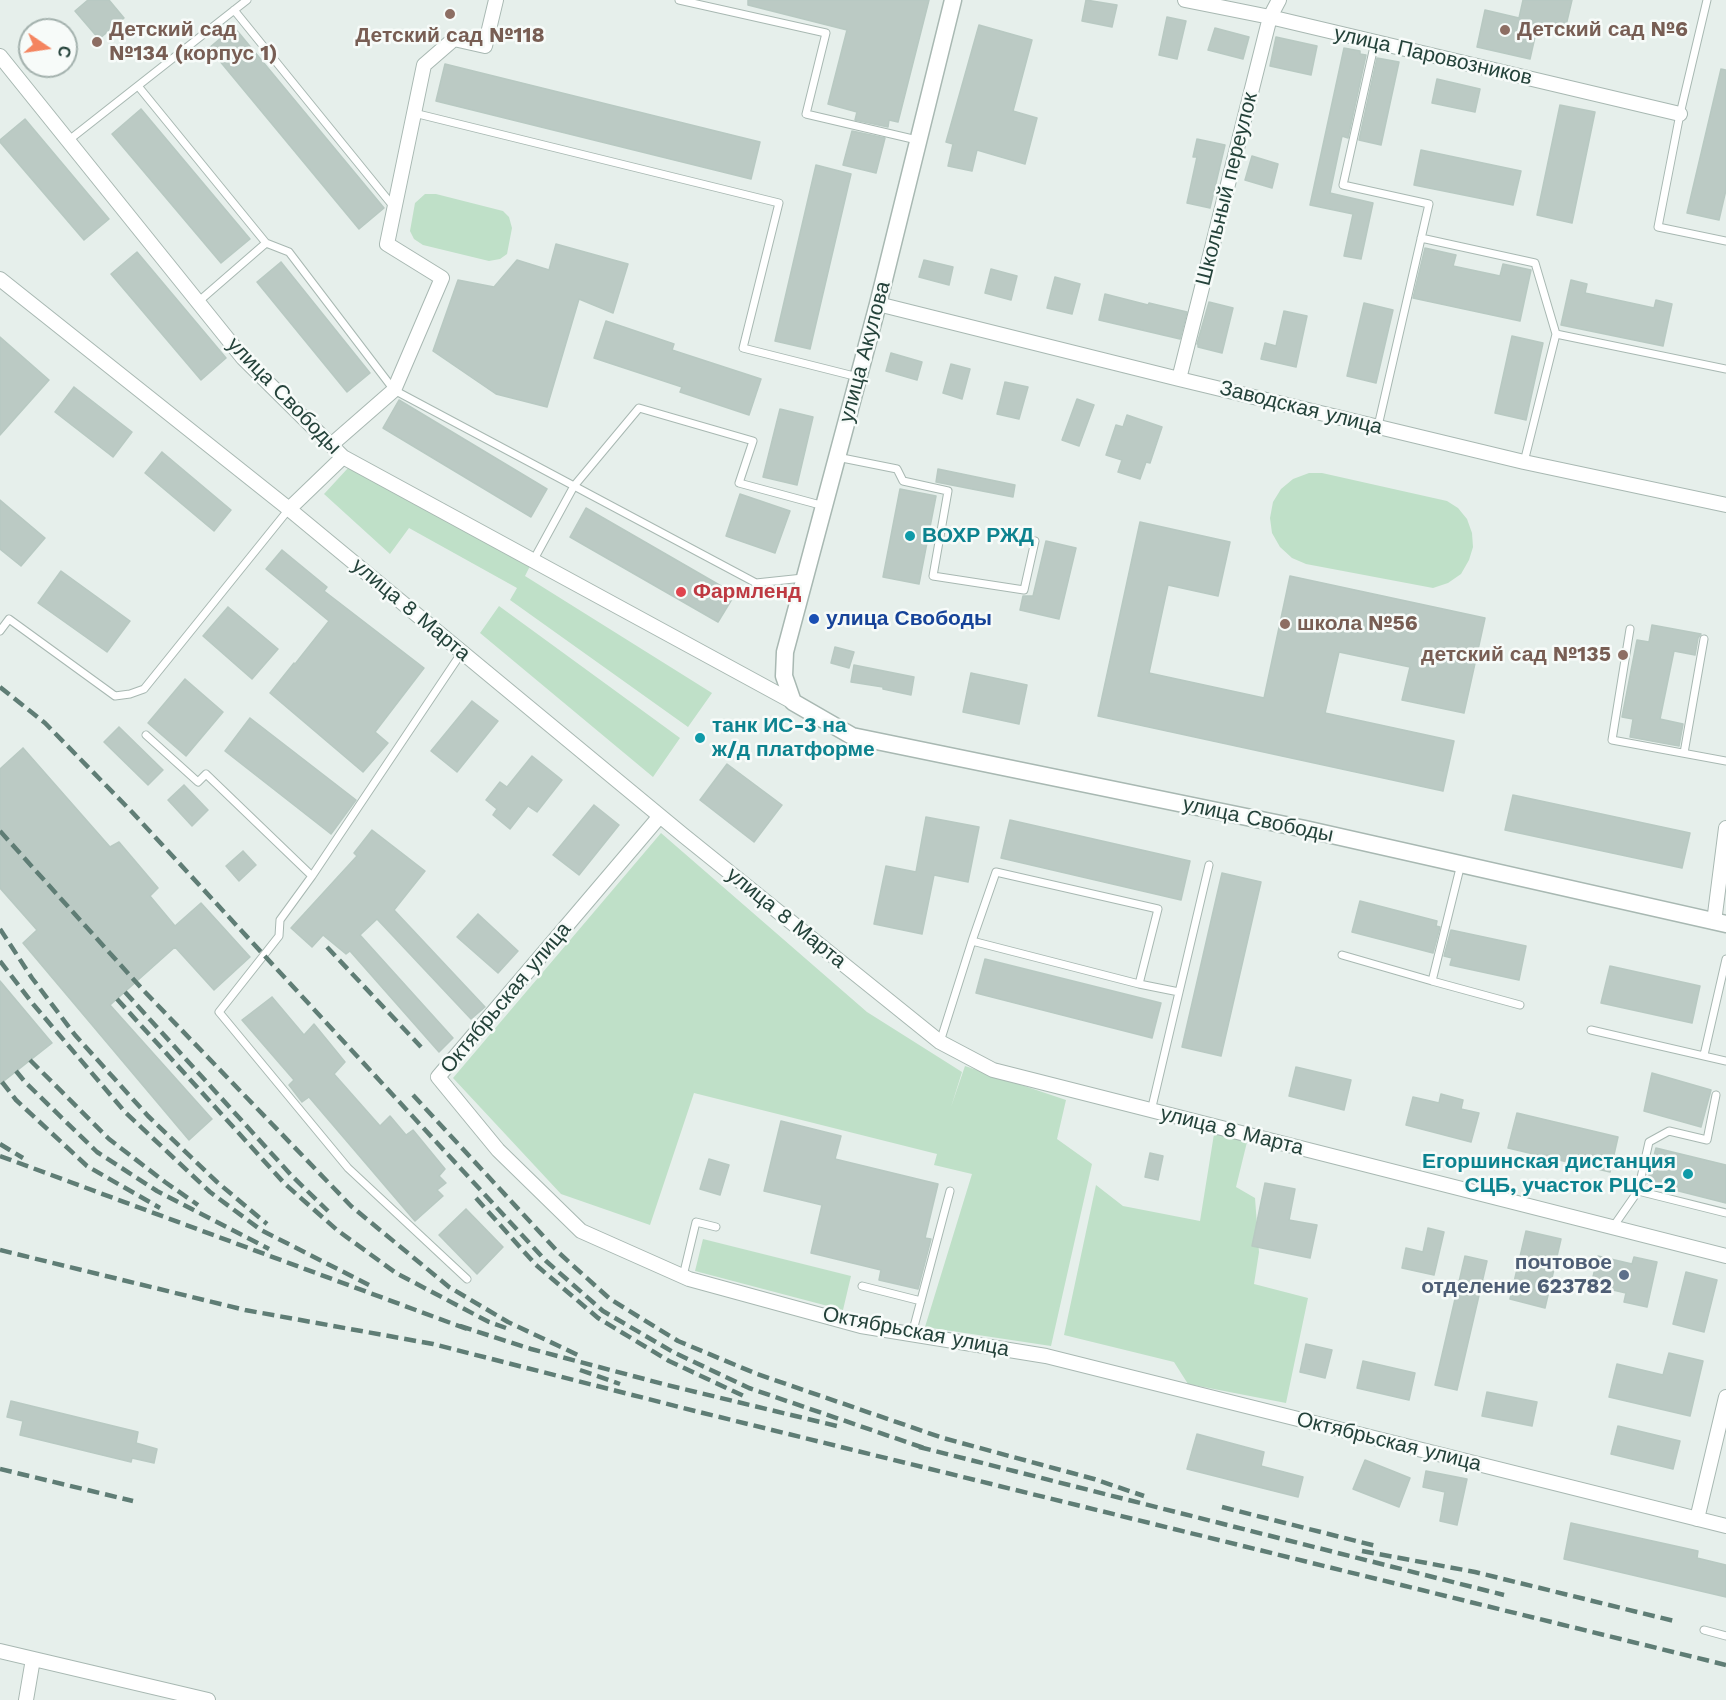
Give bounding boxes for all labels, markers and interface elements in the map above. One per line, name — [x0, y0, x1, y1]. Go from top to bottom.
marker: Детский сад №118 — [443, 7, 457, 21]
place label: Детский сад №134 (корпус 1) — [109, 17, 277, 67]
place label: Детский сад №6 — [1517, 17, 1688, 43]
north arrow — [18, 18, 78, 78]
street label: улица Паровозников — [1331, 21, 1535, 91]
place label: Детский сад №118 — [355, 23, 545, 49]
marker: Детский сад №6 — [1498, 23, 1512, 37]
marker: Детский сад №134 (корпус 1) — [90, 35, 104, 49]
text: С — [54, 44, 75, 59]
street label: Школьный переулок — [1191, 90, 1263, 288]
street label: улица Акулова — [834, 279, 896, 425]
street label: улица Свободы — [222, 332, 346, 460]
street label: Заводская улица — [1217, 376, 1385, 440]
place label: ВОХР РЖД — [922, 523, 1034, 549]
marker: ВОХР РЖД — [903, 529, 917, 543]
street label: улица 8 Марта — [347, 553, 475, 667]
place label: Фармленд — [693, 579, 801, 605]
marker: Фармленд — [674, 585, 688, 599]
place label: улица Свободы — [826, 606, 992, 632]
place label: школа №56 — [1297, 611, 1418, 637]
marker: улица Свободы — [807, 612, 821, 626]
marker: школа №56 — [1278, 617, 1292, 631]
place label: детский сад №135 — [1421, 642, 1611, 668]
marker: детский сад №135 — [1616, 648, 1630, 662]
place label: танк ИС-3 на ж/д платформе — [712, 713, 875, 763]
marker: танк ИС-3 на ж/д платформе — [693, 731, 707, 745]
street label: улица Свободы — [1180, 792, 1336, 848]
street label: улица 8 Марта — [721, 862, 851, 974]
street label: Октябрьская улица — [435, 917, 577, 1079]
street label: улица 8 Марта — [1158, 1101, 1306, 1161]
place label: Егоршинская дистанция СЦБ, участок РЦС-2 — [1422, 1149, 1676, 1199]
marker: Егоршинская дистанция СЦБ, участок РЦС-2 — [1681, 1167, 1695, 1181]
place label: почтовое отделение 623782 — [1421, 1250, 1612, 1300]
marker: почтовое отделение 623782 — [1617, 1268, 1631, 1282]
street label: Октябрьская улица — [821, 1302, 1011, 1362]
street label: Октябрьская улица — [1294, 1407, 1484, 1477]

